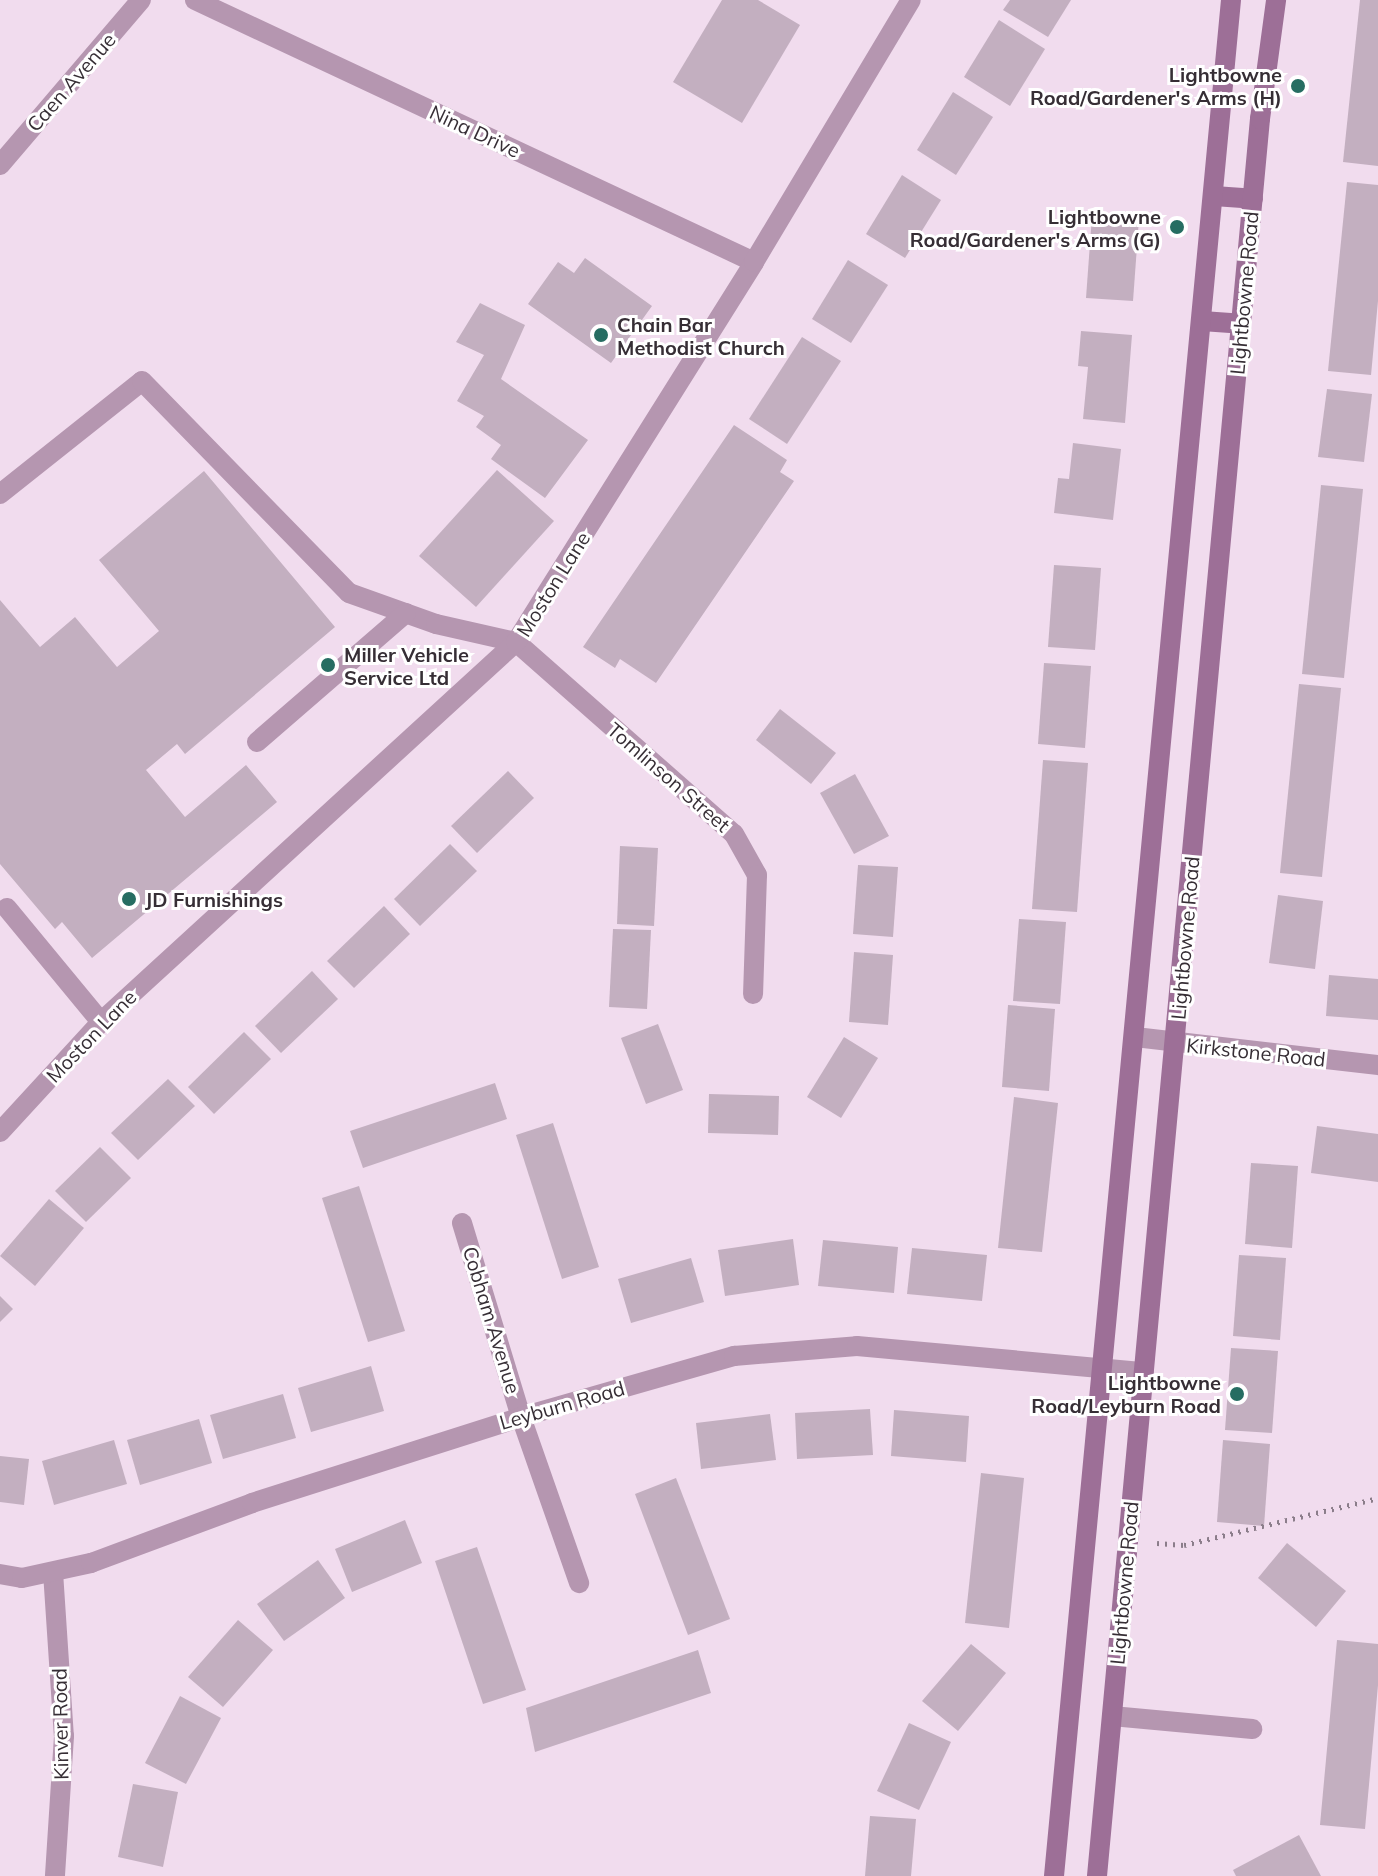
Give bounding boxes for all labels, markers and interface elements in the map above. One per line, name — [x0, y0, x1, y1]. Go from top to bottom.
street label: Caen Avenue — [22, 28, 120, 136]
place label: Lightbowne Road/Gardener's Arms (H) — [1030, 62, 1282, 109]
marker: Lightbowne Road/Gardener's Arms (H) — [1289, 77, 1307, 95]
street label: Nina Drive — [426, 100, 524, 162]
place label: Lightbowne Road/Gardener's Arms (G) — [910, 204, 1161, 251]
street label: Lightbowne Road — [1225, 210, 1263, 376]
marker: Lightbowne Road/Gardener's Arms (G) — [1168, 218, 1186, 236]
place label: Chain Bar Methodist Church — [617, 312, 785, 359]
marker: Chain Bar Methodist Church — [592, 326, 610, 344]
street label: Moston Lane — [511, 527, 595, 641]
place label: Miller Vehicle Service Ltd — [344, 642, 469, 689]
marker: Miller Vehicle Service Ltd — [319, 656, 337, 674]
street label: Tomlinson Street — [603, 717, 735, 837]
street label: Lightbowne Road — [1166, 855, 1204, 1021]
place label: JD Furnishings — [145, 887, 283, 911]
marker: JD Furnishings — [120, 890, 138, 908]
street label: Moston Lane — [41, 985, 141, 1087]
street label: Kirkstone Road — [1185, 1033, 1327, 1071]
street label: Cobham Avenue — [458, 1244, 526, 1396]
place label: Lightbowne Road/Leyburn Road — [1031, 1370, 1221, 1417]
street label: Leyburn Road — [497, 1376, 627, 1434]
marker: Lightbowne Road/Leyburn Road — [1228, 1385, 1246, 1403]
street label: Lightbowne Road — [1105, 1500, 1143, 1666]
street label: Kinver Road — [47, 1668, 73, 1780]

